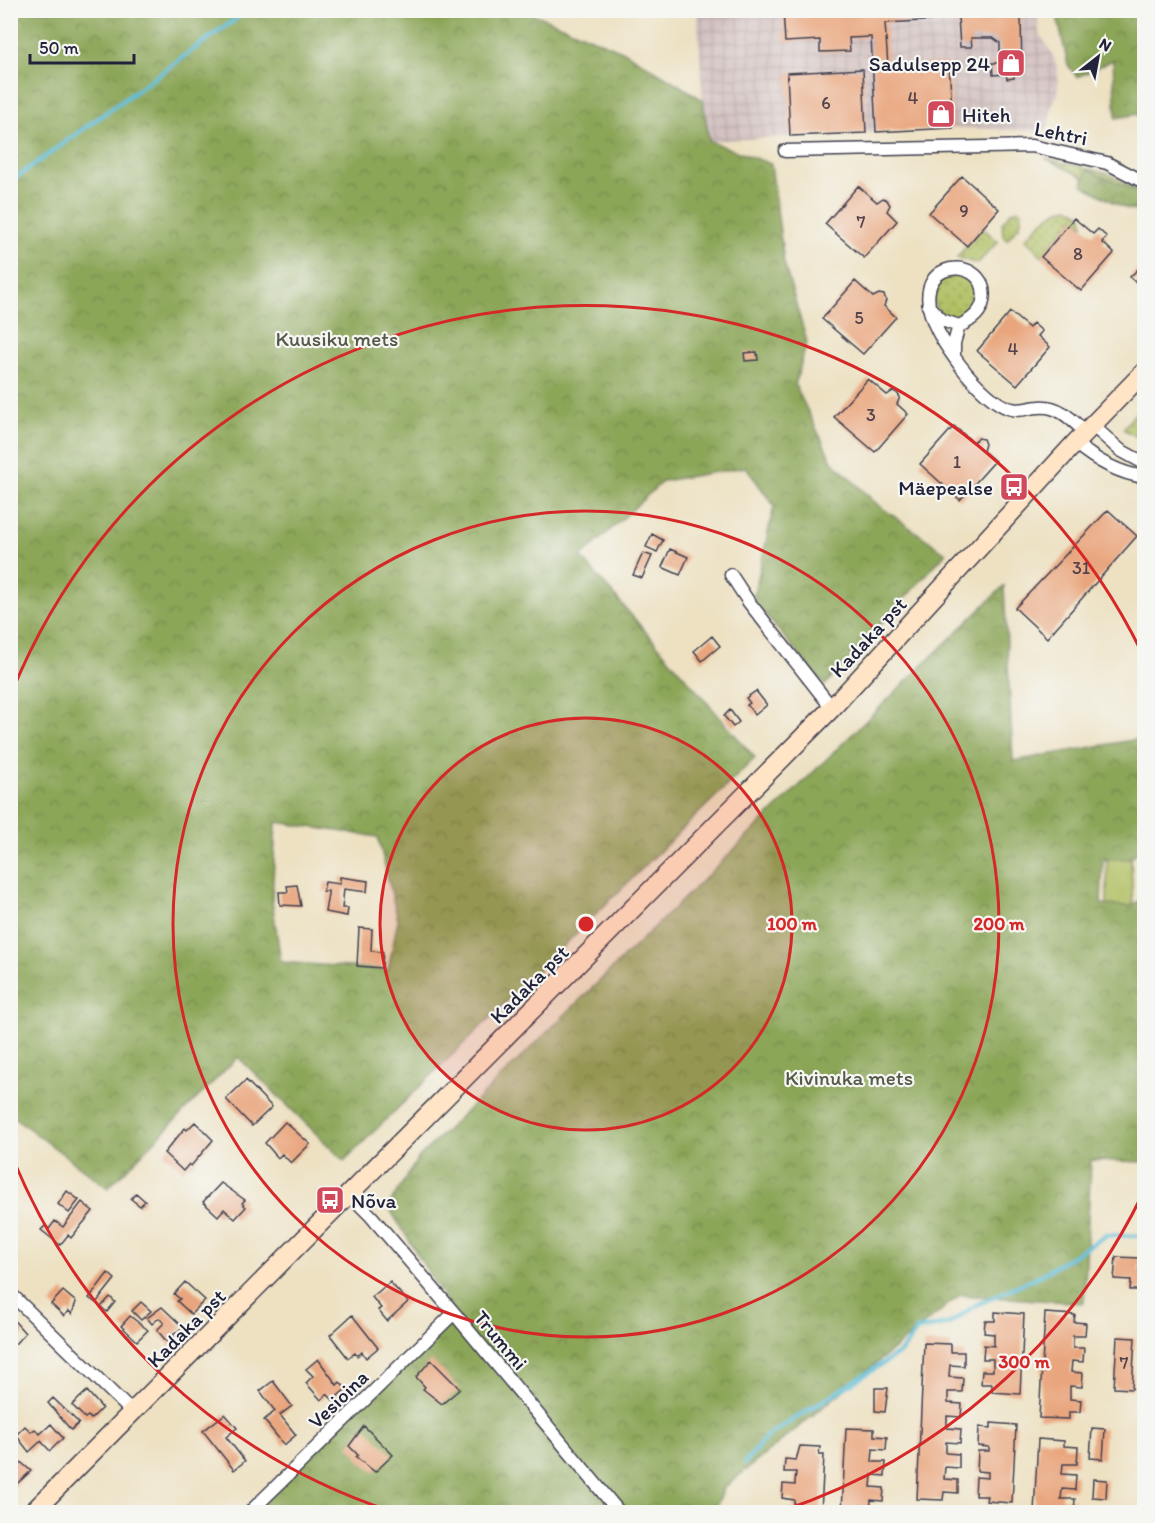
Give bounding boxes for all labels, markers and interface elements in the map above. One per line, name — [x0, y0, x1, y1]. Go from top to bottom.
scale bar — [30, 27, 134, 65]
north arrow — [1068, 27, 1128, 87]
text: N — [1096, 34, 1115, 55]
text: 50 m — [39, 37, 79, 59]
shop icon: Sadulsepp 24 — [995, 47, 1027, 79]
place label: Sadulsepp 24 — [869, 51, 990, 76]
house number: 4 — [908, 87, 919, 109]
house number: 6 — [821, 92, 831, 114]
shop icon: Hiteh — [925, 98, 957, 130]
place label: Hiteh — [962, 102, 1011, 127]
street label: Lehtri — [1032, 116, 1090, 150]
house number: 9 — [959, 200, 969, 222]
house number: 7 — [857, 211, 866, 233]
house number: 8 — [1073, 243, 1083, 265]
house number: 5 — [854, 307, 864, 329]
park label: Kuusiku mets — [276, 326, 398, 351]
house number: 4 — [1008, 338, 1019, 360]
house number: 3 — [866, 404, 876, 426]
house number: 1 — [953, 451, 961, 473]
bus stop icon: Mäepealse — [998, 471, 1030, 503]
place label: Mäepealse — [898, 475, 993, 500]
house number: 31 — [1072, 557, 1090, 579]
street label: Kadaka pst — [824, 591, 912, 682]
text: 100 m — [767, 913, 818, 935]
text: 200 m — [974, 913, 1025, 935]
centre of rings — [576, 914, 596, 934]
street label: Kadaka pst — [484, 939, 574, 1029]
park label: Kivinuka mets — [785, 1065, 913, 1090]
bus stop icon: Nõva — [314, 1184, 346, 1216]
place label: Nõva — [351, 1188, 397, 1213]
street label: Kadaka pst — [141, 1283, 231, 1373]
street label: Trummi — [469, 1305, 533, 1375]
text: 300 m — [998, 1351, 1050, 1373]
house number: 7 — [1120, 1352, 1129, 1374]
street label: Vesioina — [303, 1364, 373, 1434]

